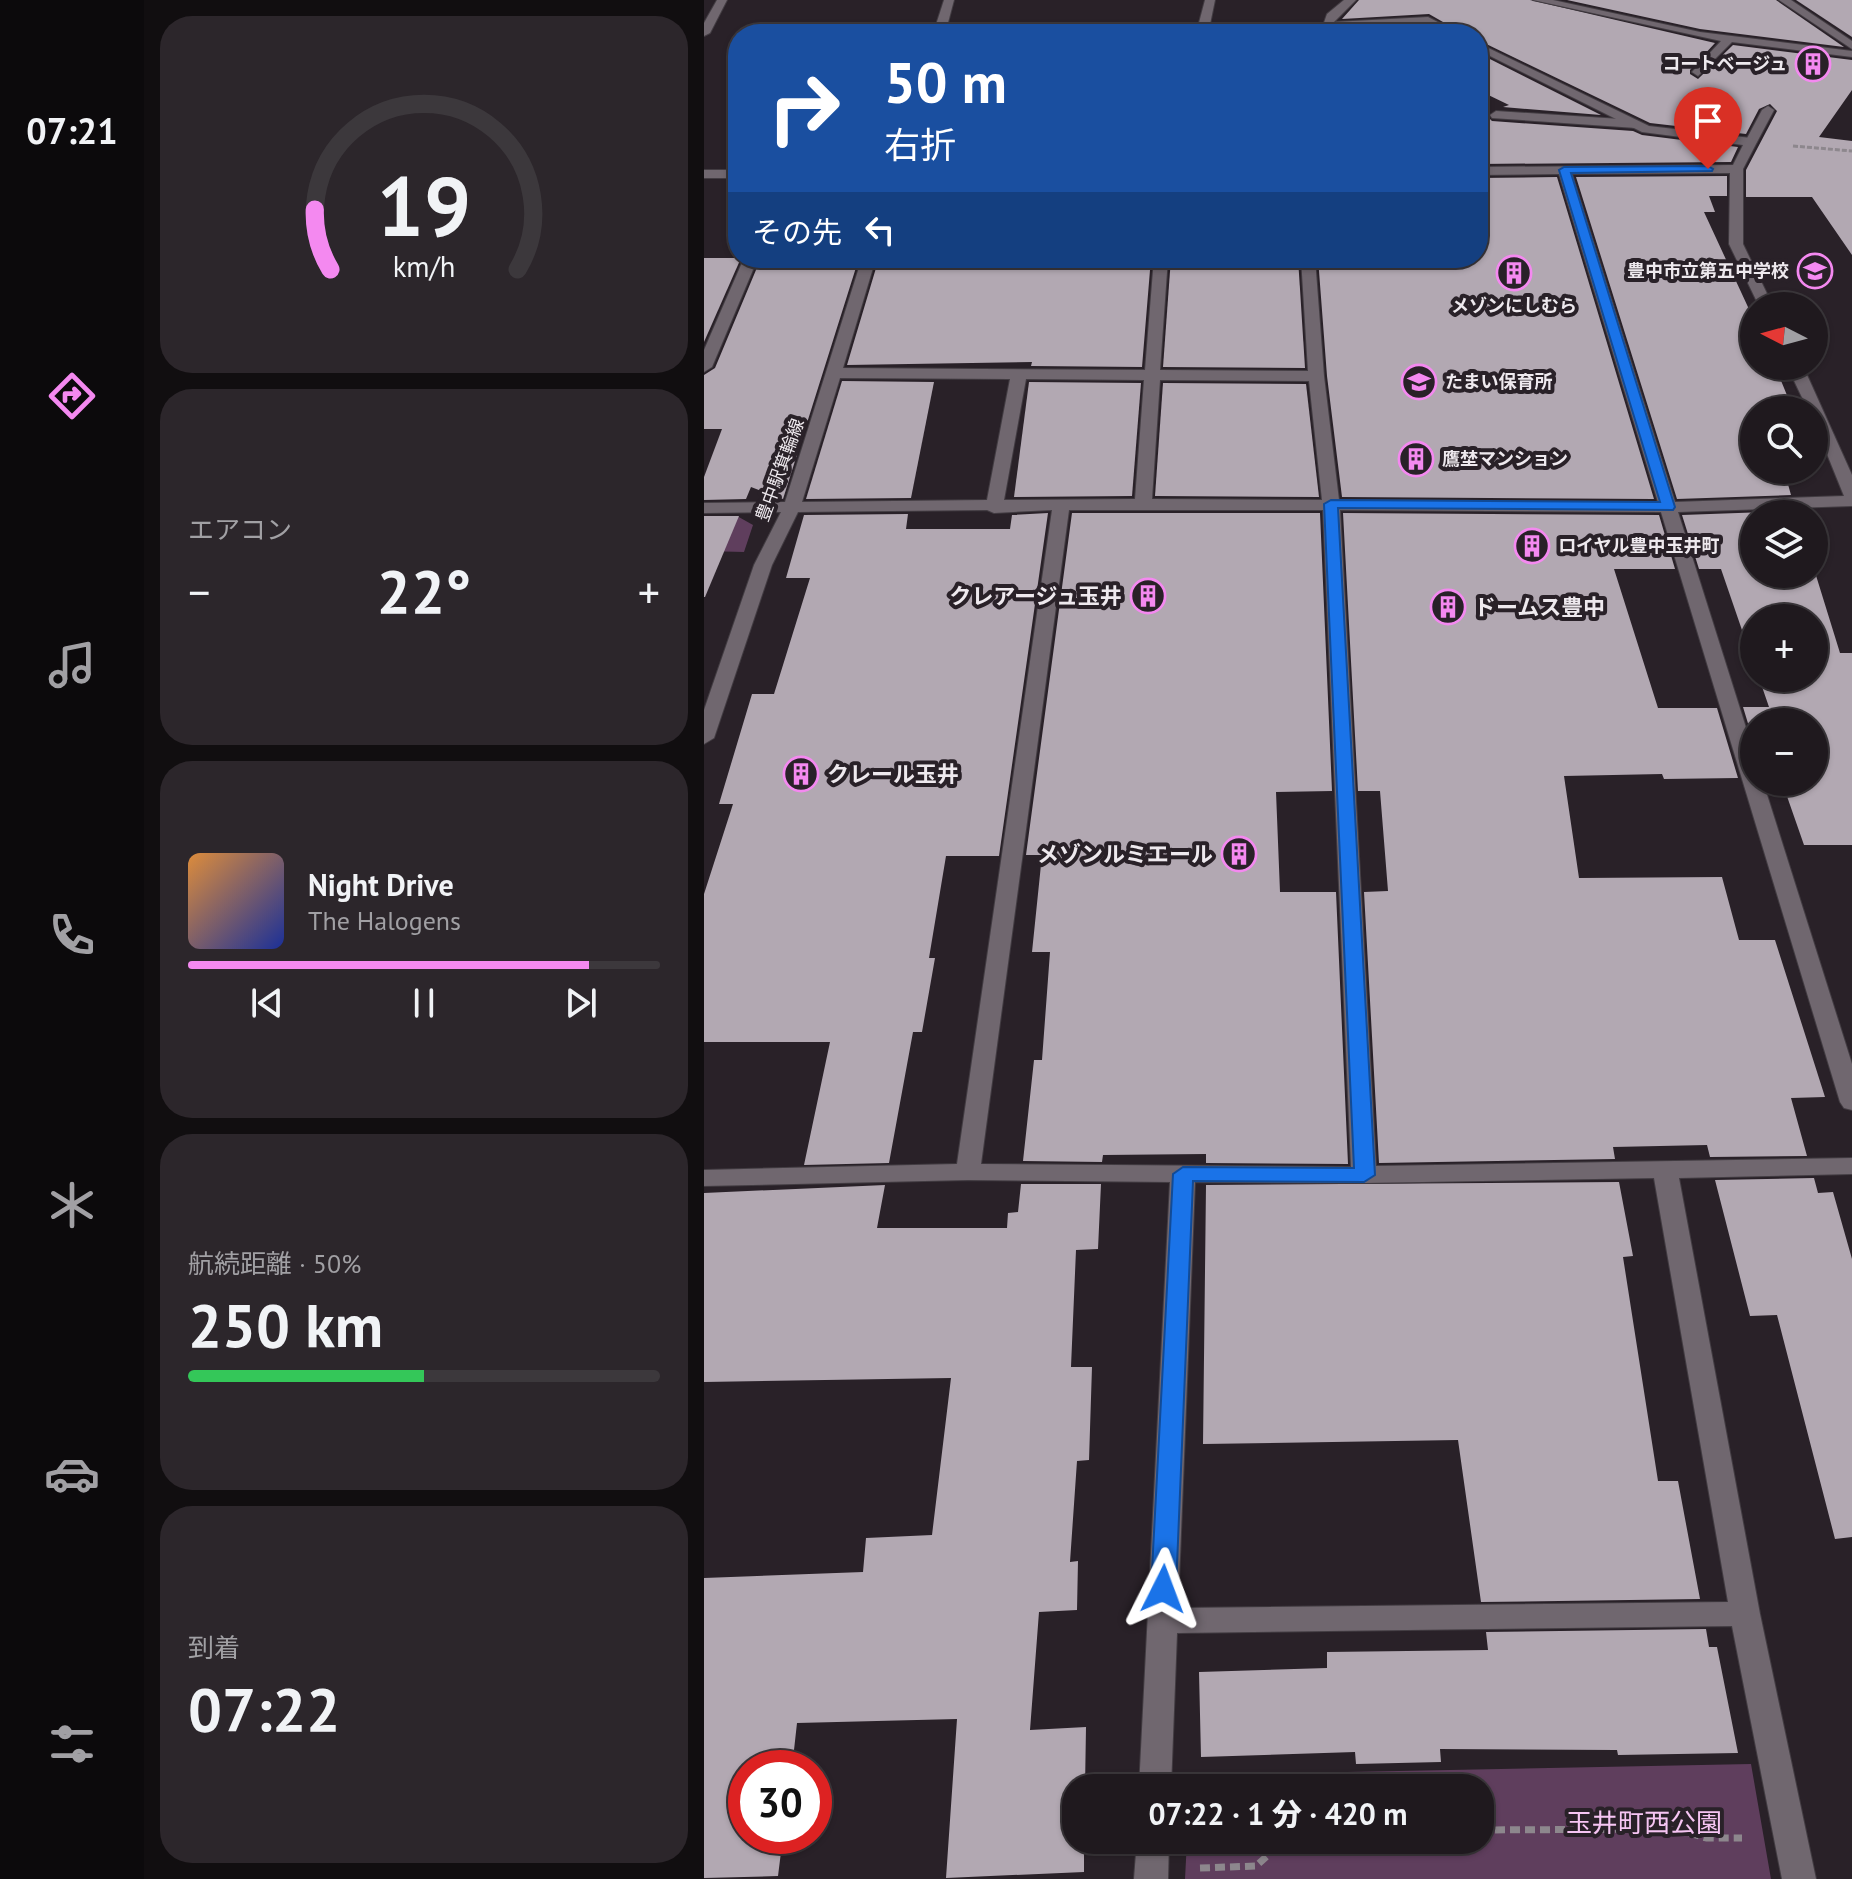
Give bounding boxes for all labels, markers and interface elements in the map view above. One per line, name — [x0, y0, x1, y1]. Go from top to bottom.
building icon: コートベージュ — [1794, 45, 1832, 83]
text: 50 m — [884, 46, 1007, 118]
place label: コートベージュ — [1663, 52, 1787, 75]
icon: right — [752, 56, 856, 160]
pin — [1674, 87, 1742, 169]
icon: arrive — [1686, 99, 1730, 143]
text: 07:21 — [26, 107, 118, 154]
text: 右折 — [884, 121, 956, 168]
text: 19 — [377, 151, 471, 259]
icon: left — [858, 208, 902, 252]
text: その先 — [752, 212, 842, 251]
text: km/h — [393, 248, 455, 285]
school or university icon: 豊中市立第五中学校 — [1796, 252, 1834, 290]
building icon: メゾンにしむら — [1495, 254, 1533, 292]
place label: 豊中市立第五中学校 — [1627, 259, 1789, 282]
north arrow — [1740, 292, 1828, 380]
map controls — [1740, 292, 1828, 796]
place label: メゾンにしむら — [1451, 294, 1577, 317]
school or university icon: たまい保育所 — [1400, 363, 1438, 401]
icon: directions — [44, 368, 100, 424]
place label: たまい保育所 — [1445, 370, 1552, 393]
button: search — [1740, 396, 1828, 484]
street label: 豊中駅箕輪線 — [750, 415, 809, 525]
building icon: 鷹埜マンション — [1397, 440, 1435, 478]
place label: 鷹埜マンション — [1442, 447, 1568, 470]
button: layers — [1740, 500, 1828, 588]
text: エアコン — [188, 513, 292, 546]
building icon: ロイヤル豊中玉井町 — [1513, 527, 1551, 565]
place label: ロイヤル豊中玉井町 — [1558, 534, 1719, 557]
text: 22° — [377, 552, 471, 630]
text: − — [188, 563, 210, 620]
text: + — [638, 563, 660, 620]
building icon: クレアージュ玉井 — [1129, 577, 1167, 615]
place label: クレアージュ玉井 — [949, 582, 1122, 610]
building icon: ドームス豊中 — [1429, 588, 1467, 626]
place label: ドームス豊中 — [1474, 593, 1605, 621]
button: + — [1740, 604, 1828, 692]
icon: music — [44, 637, 100, 693]
button: − — [1740, 708, 1828, 796]
building icon: クレール玉井 — [782, 755, 820, 793]
place label: クレール玉井 — [827, 760, 959, 788]
building icon: メゾンルミエール — [1220, 835, 1258, 873]
place label: メゾンルミエール — [1037, 840, 1213, 868]
text: Night Drive — [308, 865, 454, 904]
text: The Halogens — [308, 904, 461, 937]
icon: phone — [44, 907, 100, 963]
icon: previous — [245, 981, 289, 1025]
icon: pause — [402, 981, 446, 1025]
icon: next — [559, 981, 603, 1025]
icon: climate — [44, 1177, 100, 1233]
text: 航続距離 · 50% — [188, 1247, 361, 1280]
text: 250 km — [188, 1286, 383, 1364]
icon: car — [44, 1446, 100, 1502]
position arrow — [1121, 1547, 1205, 1631]
text: 到着 — [188, 1631, 240, 1664]
text: 07:22 — [188, 1670, 340, 1748]
icon: filters — [44, 1716, 100, 1772]
speed limit sign: 30 — [728, 1750, 832, 1854]
text: 07:22 · 1 分 · 420 m — [1148, 1794, 1408, 1833]
park label: 玉井町西公園 — [1566, 1806, 1722, 1839]

